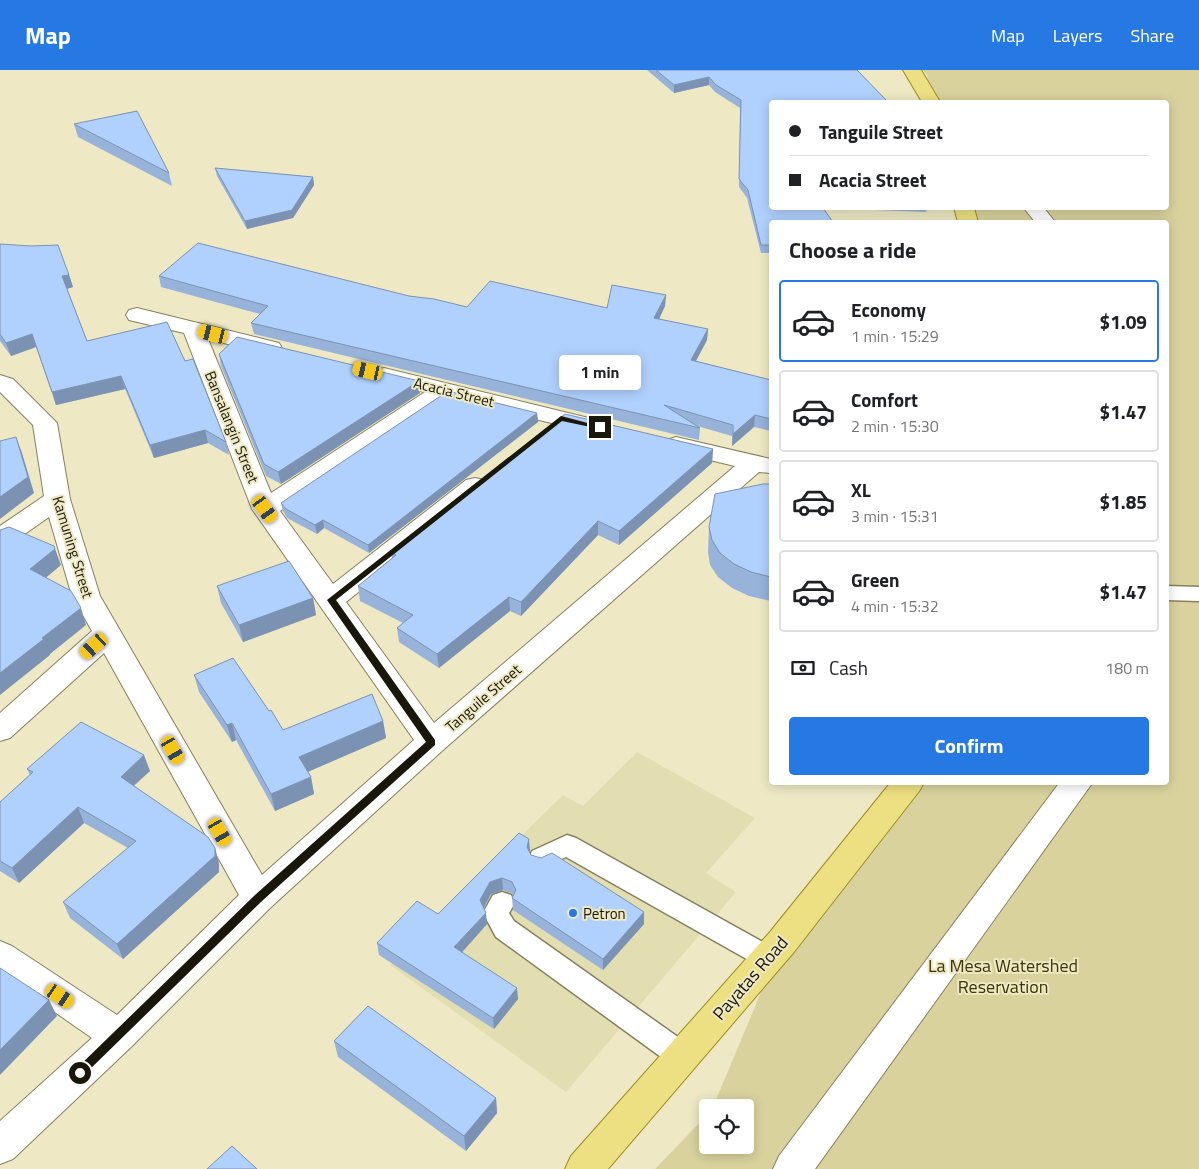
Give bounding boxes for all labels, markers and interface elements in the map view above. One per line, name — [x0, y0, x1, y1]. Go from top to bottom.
text: Map — [25, 17, 71, 53]
text: Map — [991, 22, 1025, 49]
text: Layers — [1053, 22, 1102, 49]
text: Share — [1130, 22, 1174, 49]
text: Tanguile Street — [819, 117, 943, 146]
text: Acacia Street — [819, 165, 926, 194]
text: Choose a ride — [789, 233, 916, 267]
text: Economy — [851, 295, 926, 324]
icon: car — [791, 299, 836, 344]
text: $1.09 — [1100, 307, 1147, 336]
car — [196, 323, 229, 345]
text: 1 min · 15:29 — [851, 324, 939, 348]
callout: 1 min — [559, 354, 641, 390]
car — [351, 360, 384, 382]
text: 1 min — [581, 360, 619, 384]
street label: Bansalangin Street — [199, 367, 265, 487]
street label: Acacia Street — [411, 371, 497, 413]
text: Comfort — [851, 385, 918, 414]
icon: car — [791, 389, 836, 434]
text: $1.47 — [1100, 397, 1147, 426]
text: 2 min · 15:30 — [851, 414, 939, 438]
route end — [589, 416, 611, 438]
text: XL — [851, 475, 871, 504]
icon: car — [791, 479, 836, 524]
text: $1.85 — [1100, 487, 1147, 516]
car — [250, 492, 279, 526]
street label: Kamuning Street — [47, 493, 100, 602]
text: 3 min · 15:31 — [851, 504, 939, 528]
text: Green — [851, 565, 900, 594]
icon: car — [791, 569, 836, 614]
text: $1.47 — [1100, 577, 1147, 606]
text: 4 min · 15:32 — [851, 594, 939, 618]
car — [77, 630, 110, 662]
text: Cash — [829, 653, 868, 682]
icon: cash — [789, 654, 817, 682]
text: 180 m — [1105, 656, 1149, 680]
street label: Tanguile Street — [440, 658, 527, 738]
button: Confirm — [789, 717, 1149, 775]
car — [159, 733, 186, 767]
car — [206, 815, 233, 849]
place label: Petron — [583, 902, 626, 925]
marker: Petron — [567, 907, 579, 919]
street label: Payatas Road — [706, 930, 794, 1026]
park label: La Mesa Watershed Reservation — [928, 952, 1078, 1000]
car — [43, 981, 76, 1011]
route start — [69, 1062, 91, 1084]
map controls — [699, 1099, 754, 1154]
button: locate — [699, 1099, 754, 1154]

